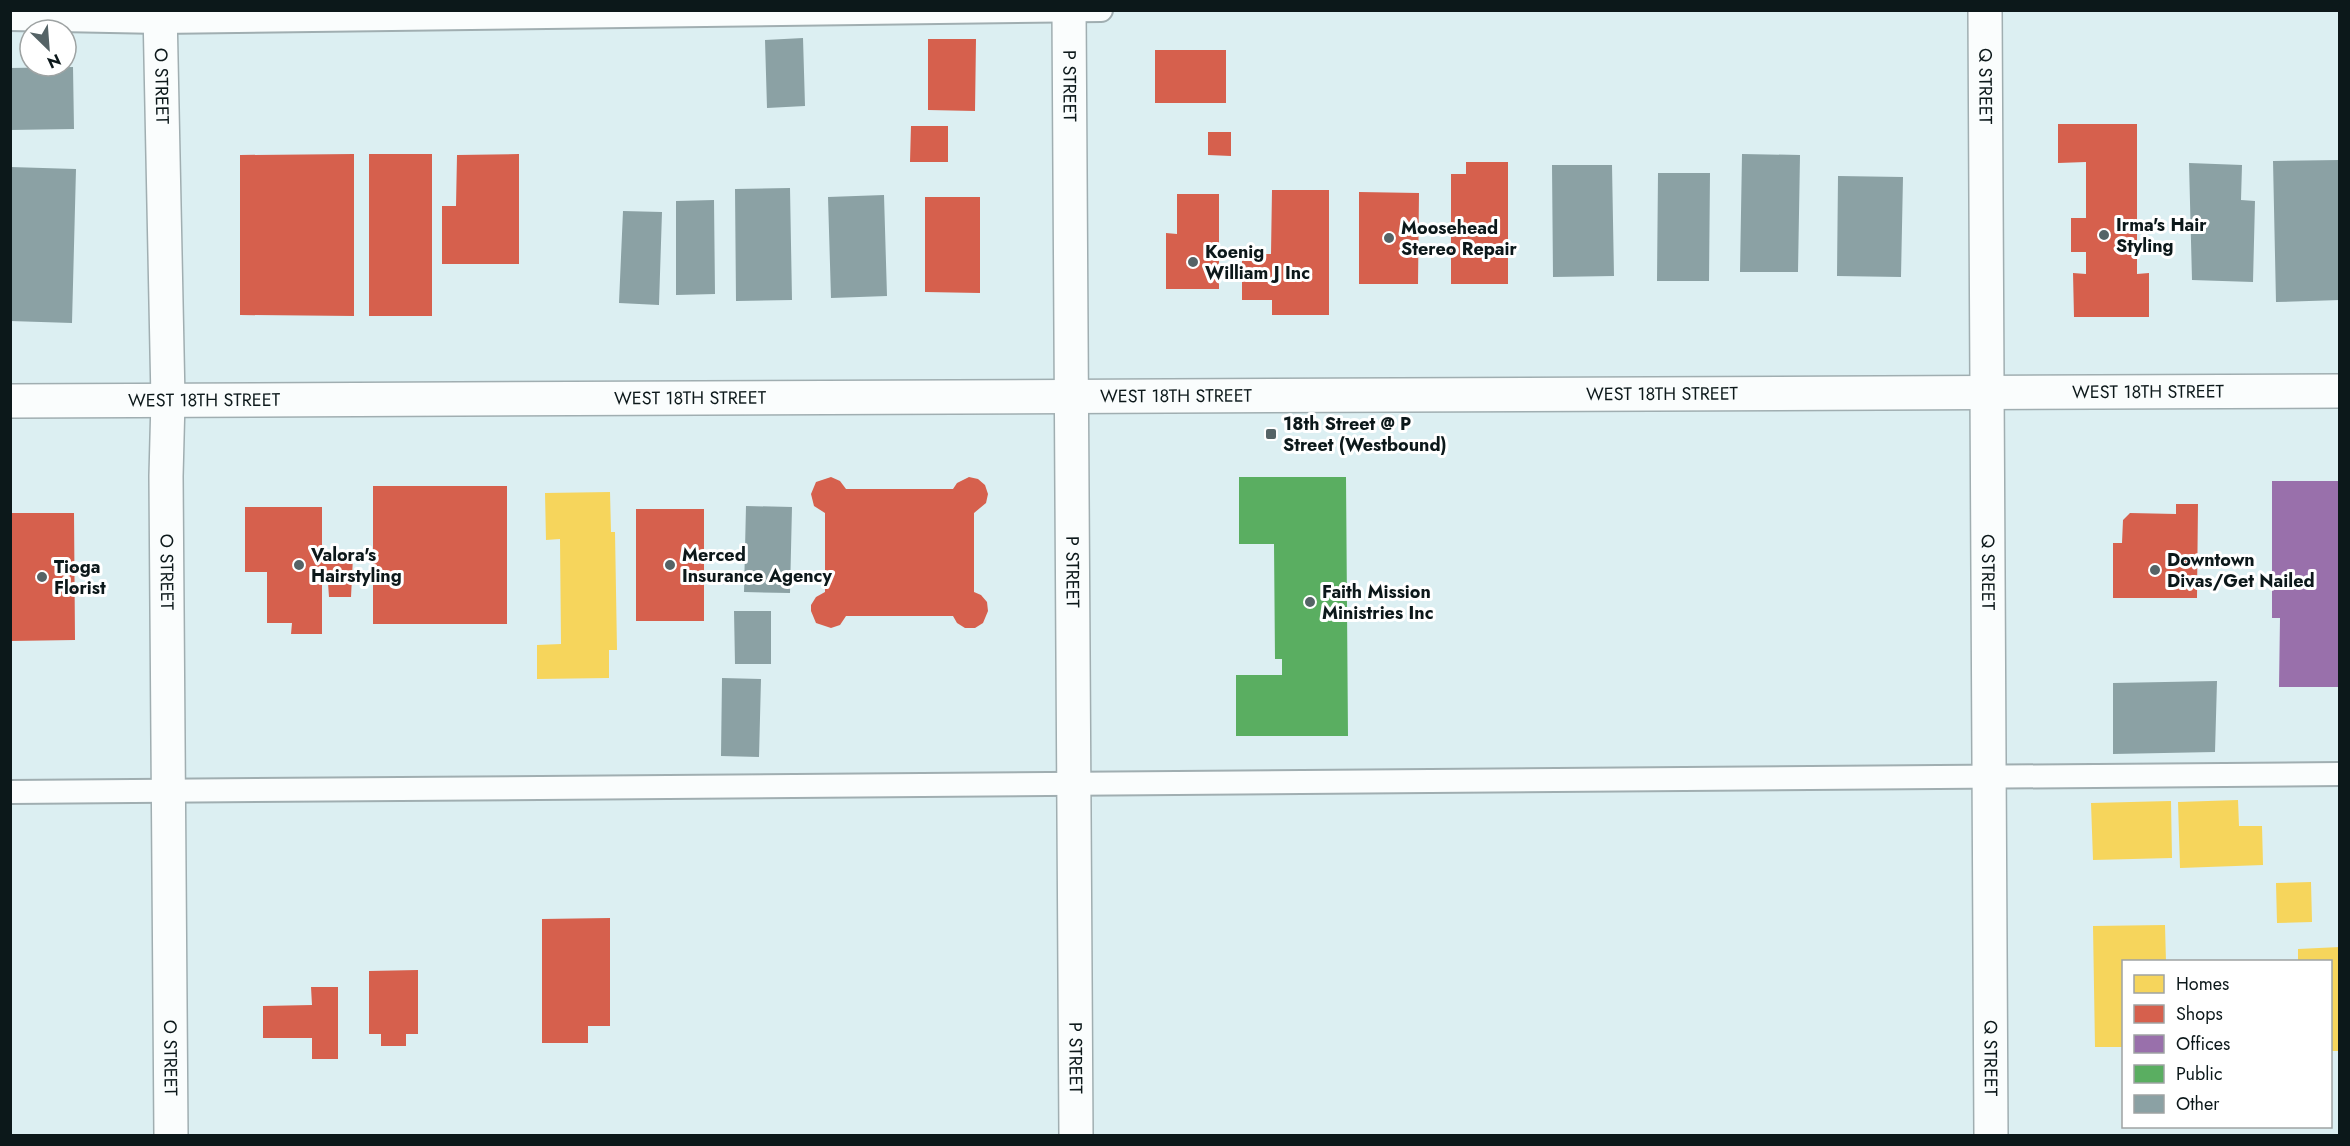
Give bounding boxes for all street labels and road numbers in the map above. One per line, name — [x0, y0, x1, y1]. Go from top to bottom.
street label: O STREET — [148, 48, 175, 125]
street label: Q STREET — [1972, 48, 1999, 125]
street label: P STREET — [1056, 50, 1083, 123]
street label: WEST 18TH STREET — [2072, 378, 2225, 405]
street label: WEST 18TH STREET — [1586, 381, 1739, 407]
street label: WEST 18TH STREET — [1100, 383, 1253, 409]
street label: WEST 18TH STREET — [614, 385, 767, 411]
street label: WEST 18TH STREET — [128, 387, 281, 413]
street label: O STREET — [153, 534, 180, 611]
street label: Q STREET — [1975, 534, 2001, 611]
street label: P STREET — [1059, 536, 1086, 609]
street label: O STREET — [157, 1020, 184, 1097]
street label: Q STREET — [1977, 1020, 2004, 1097]
street label: P STREET — [1062, 1022, 1089, 1095]

